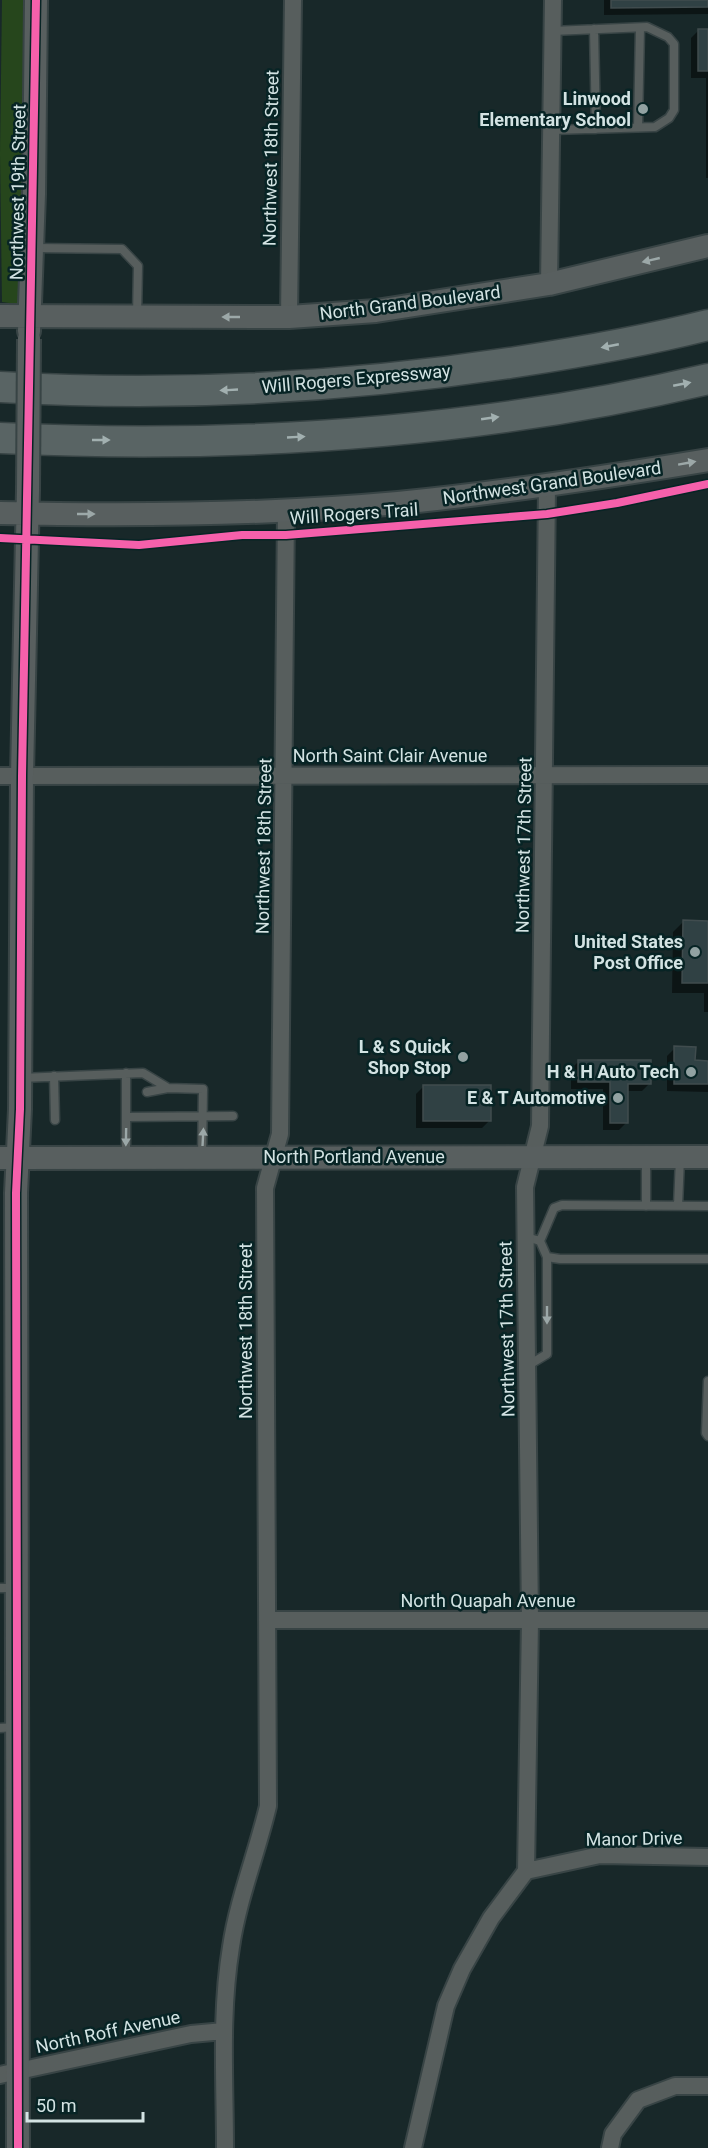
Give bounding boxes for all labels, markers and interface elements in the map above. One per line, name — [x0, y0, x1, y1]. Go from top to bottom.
street label: Northwest 18th Street — [258, 70, 283, 246]
place label: Linwood Elementary School — [479, 88, 631, 130]
marker: Linwood Elementary School — [636, 102, 650, 116]
street label: Northwest 19th Street — [5, 104, 30, 280]
one-way arrow — [642, 256, 660, 266]
street label: North Grand Boulevard — [318, 281, 502, 324]
one-way arrow — [221, 312, 240, 322]
one-way arrow — [600, 342, 619, 351]
street label: Will Rogers Expressway — [261, 360, 452, 397]
one-way arrow — [673, 379, 692, 388]
one-way arrow — [219, 385, 238, 394]
one-way arrow — [481, 414, 500, 423]
one-way arrow — [287, 432, 306, 441]
one-way arrow — [92, 435, 111, 445]
street label: Northwest Grand Boulevard — [441, 457, 662, 508]
one-way arrow — [678, 458, 697, 467]
street label: Will Rogers Trail — [289, 499, 419, 528]
one-way arrow — [77, 509, 96, 519]
street label: North Saint Clair Avenue — [293, 745, 487, 766]
street label: Northwest 17th Street — [511, 757, 536, 933]
street label: Northwest 18th Street — [251, 758, 276, 934]
place label: United States Post Office — [574, 931, 683, 973]
marker: United States Post Office — [688, 945, 702, 959]
place label: L & S Quick Shop Stop — [359, 1036, 451, 1078]
marker: L & S Quick Shop Stop — [456, 1050, 470, 1064]
place label: H & H Auto Tech — [547, 1061, 679, 1082]
marker: H & H Auto Tech — [684, 1065, 698, 1079]
place label: E & T Automotive — [467, 1087, 606, 1108]
marker: E & T Automotive — [611, 1091, 625, 1105]
one-way arrow — [122, 1128, 131, 1147]
one-way arrow — [199, 1128, 208, 1147]
street label: North Portland Avenue — [263, 1146, 445, 1167]
street label: Northwest 17th Street — [494, 1241, 519, 1417]
street label: Northwest 18th Street — [235, 1243, 256, 1419]
one-way arrow — [542, 1306, 552, 1325]
street label: North Quapah Avenue — [400, 1590, 576, 1611]
street label: Manor Drive — [585, 1827, 683, 1850]
street label: North Roff Avenue — [34, 2006, 182, 2057]
scale bar — [27, 2085, 142, 2123]
text: 50 m — [36, 2095, 76, 2116]

